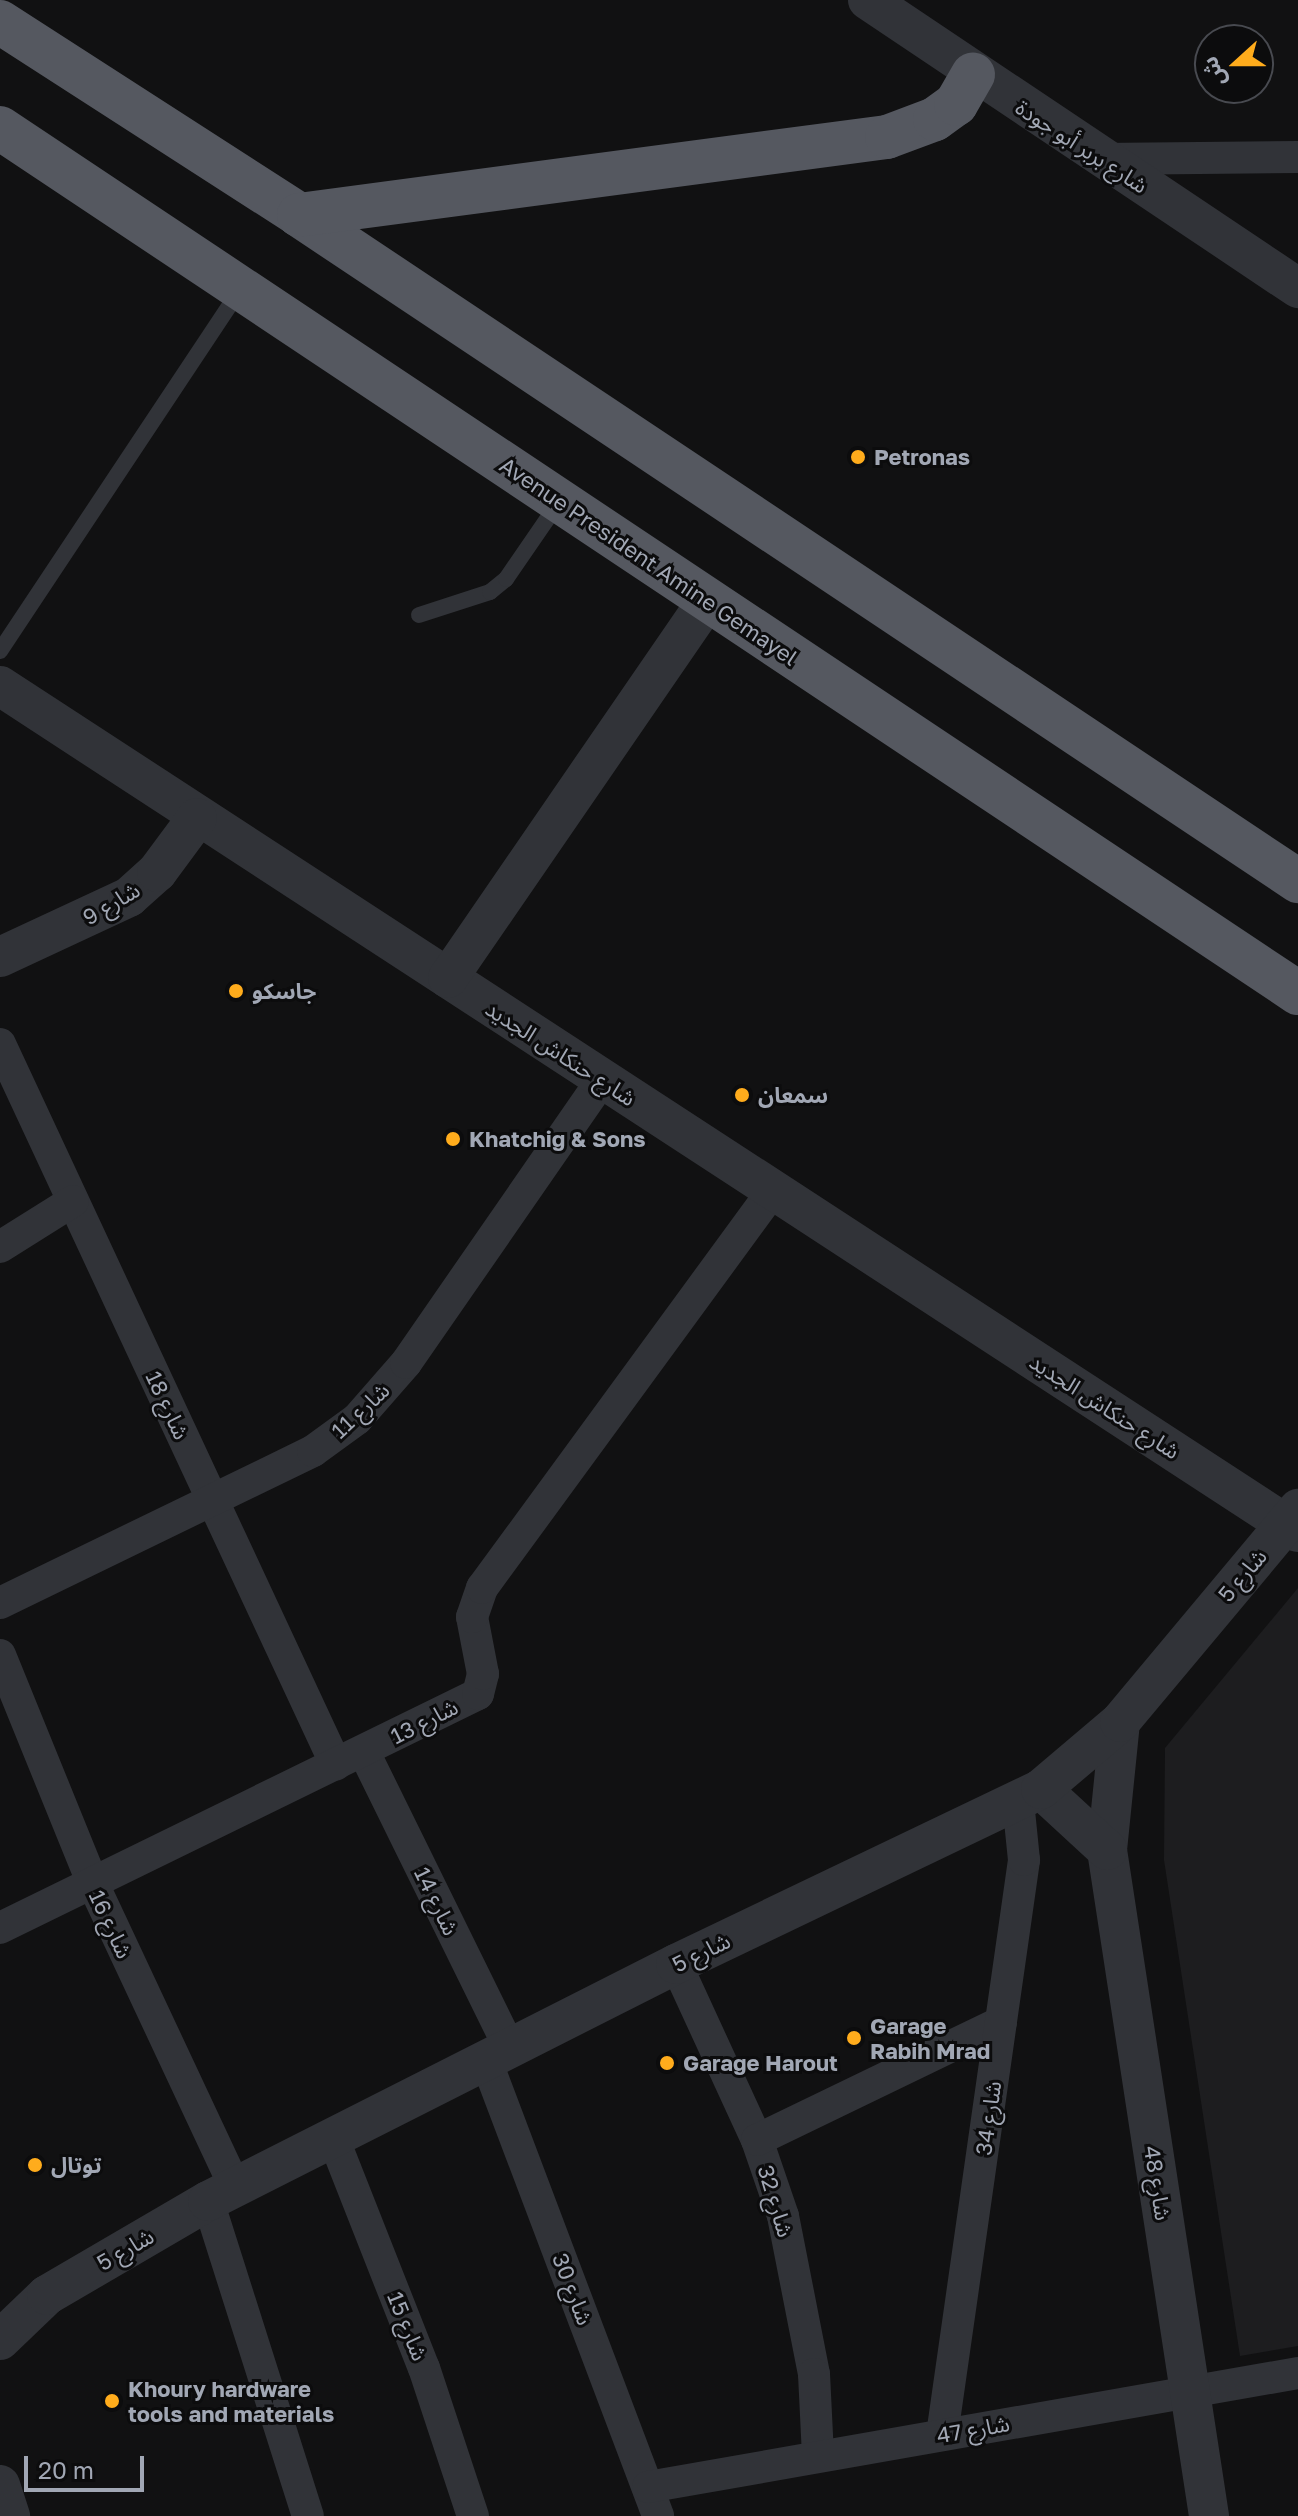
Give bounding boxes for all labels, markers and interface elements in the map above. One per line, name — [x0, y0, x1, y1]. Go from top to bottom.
north arrow — [1194, 24, 1274, 104]
text: ش — [1195, 53, 1231, 91]
street label: شارع بربر أبو جودة — [1011, 93, 1153, 199]
place label: Petronas — [874, 444, 970, 470]
marker: Petronas — [849, 448, 867, 466]
street label: Avenue President Amine Gemayel — [495, 451, 803, 671]
street label: شارع 9 — [78, 876, 144, 930]
place label: جاسكو — [252, 978, 316, 1004]
marker: جاسكو — [227, 982, 245, 1000]
street label: شارع حنكاش الجديد — [481, 995, 641, 1111]
place label: سمعان — [758, 1082, 828, 1108]
marker: سمعان — [733, 1086, 751, 1104]
place label: Khatchig & Sons — [469, 1126, 646, 1152]
marker: Khatchig & Sons — [444, 1130, 462, 1148]
street label: شارع حنكاش الجديد — [1025, 1348, 1185, 1464]
street label: شارع 18 — [141, 1367, 195, 1443]
street label: شارع 11 — [326, 1377, 394, 1443]
street label: شارع 5 — [1212, 1543, 1272, 1607]
street label: شارع 13 — [386, 1693, 462, 1749]
street label: شارع 14 — [409, 1863, 465, 1939]
street label: شارع 16 — [84, 1886, 138, 1962]
street label: شارع 5 — [668, 1927, 734, 1977]
place label: Garage Rabih Mrad — [870, 2012, 990, 2064]
marker: Garage Rabih Mrad — [845, 2029, 863, 2047]
place label: Garage Harout — [683, 2050, 838, 2076]
marker: Garage Harout — [658, 2054, 676, 2072]
street label: شارع 34 — [970, 2079, 1006, 2157]
street label: شارع 48 — [1139, 2144, 1177, 2222]
place label: توتال — [51, 2152, 102, 2178]
marker: توتال — [26, 2156, 44, 2174]
street label: شارع 32 — [753, 2162, 799, 2240]
street label: شارع 5 — [92, 2222, 158, 2276]
street label: شارع 30 — [547, 2249, 599, 2329]
street label: شارع 15 — [382, 2288, 434, 2364]
place label: Khoury hardware tools and materials — [128, 2375, 334, 2426]
marker: Khoury hardware tools and materials — [103, 2392, 121, 2410]
street label: شارع 47 — [935, 2410, 1011, 2448]
scale bar — [28, 2440, 148, 2490]
text: 20 m — [38, 2455, 94, 2484]

